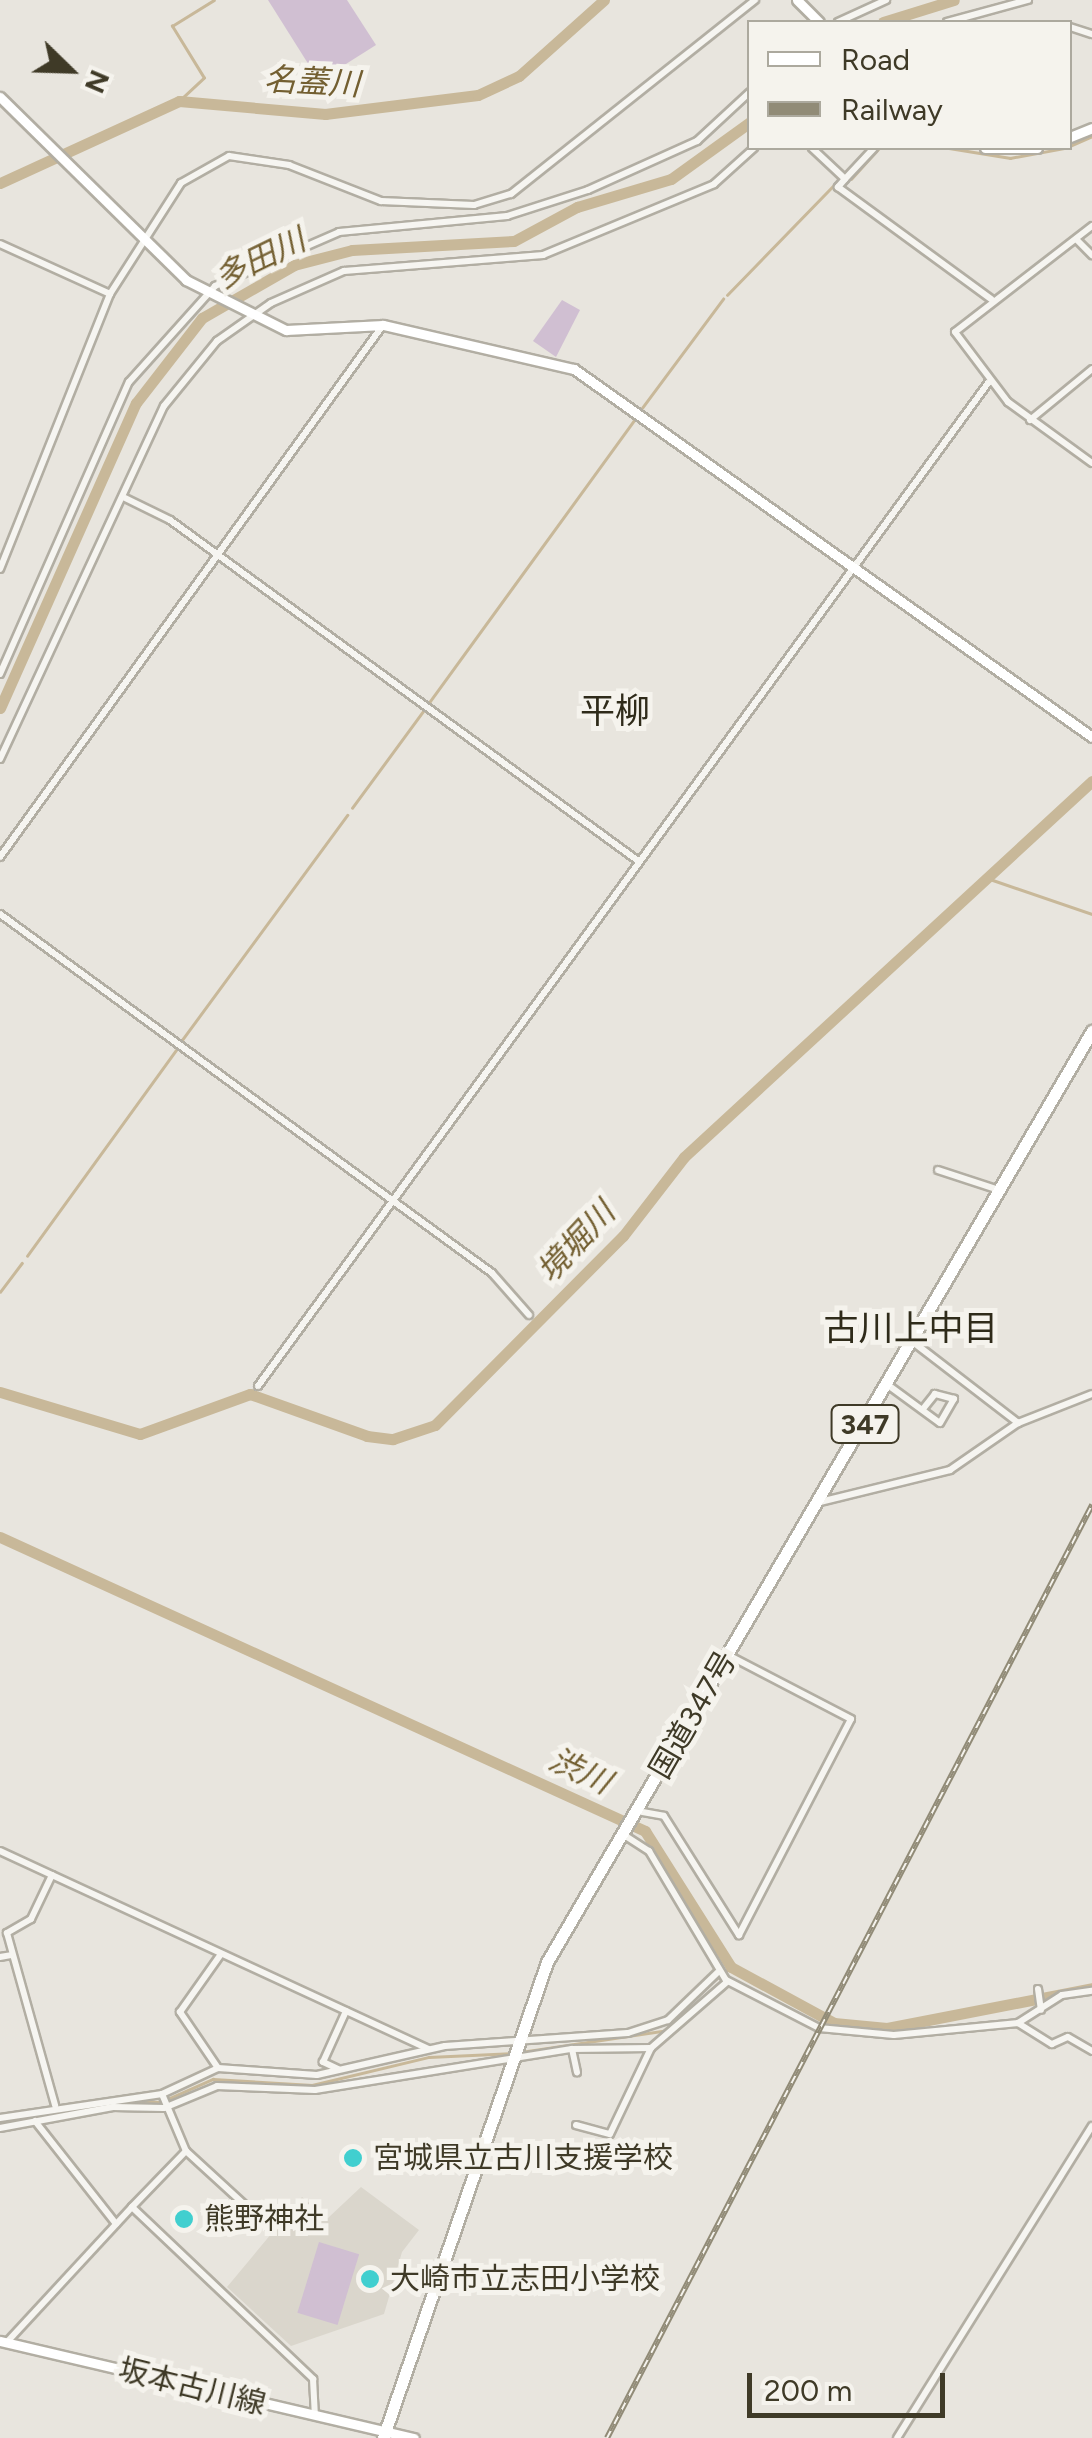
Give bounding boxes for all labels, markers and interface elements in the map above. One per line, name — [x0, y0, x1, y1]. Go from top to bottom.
north arrow — [20, 20, 120, 120]
legend — [747, 20, 1072, 150]
text: Road — [841, 41, 910, 78]
water label: 名蓋川 — [263, 60, 361, 104]
text: N — [78, 65, 117, 98]
text: Railway — [841, 91, 943, 128]
water label: 多田川 — [208, 221, 312, 297]
district label: 平柳 — [580, 690, 650, 732]
water label: 境堀川 — [529, 1194, 623, 1290]
district label: 古川上中目 — [824, 1307, 998, 1349]
road number: 347 — [830, 1401, 900, 1447]
street label: 国道347号 — [642, 1645, 744, 1785]
water label: 渋川 — [543, 1740, 617, 1802]
place label: 宮城県立古川支援学校 — [373, 2140, 673, 2176]
marker: 宮城県立古川支援学校 — [342, 2147, 364, 2169]
place label: 熊野神社 — [204, 2201, 324, 2237]
marker: 熊野神社 — [173, 2208, 195, 2230]
place label: 大崎市立志田小学校 — [390, 2261, 660, 2297]
marker: 大崎市立志田小学校 — [359, 2268, 381, 2290]
street label: 坂本古川線 — [115, 2351, 269, 2423]
scale bar — [752, 2353, 950, 2415]
text: 200 m — [764, 2372, 852, 2409]

